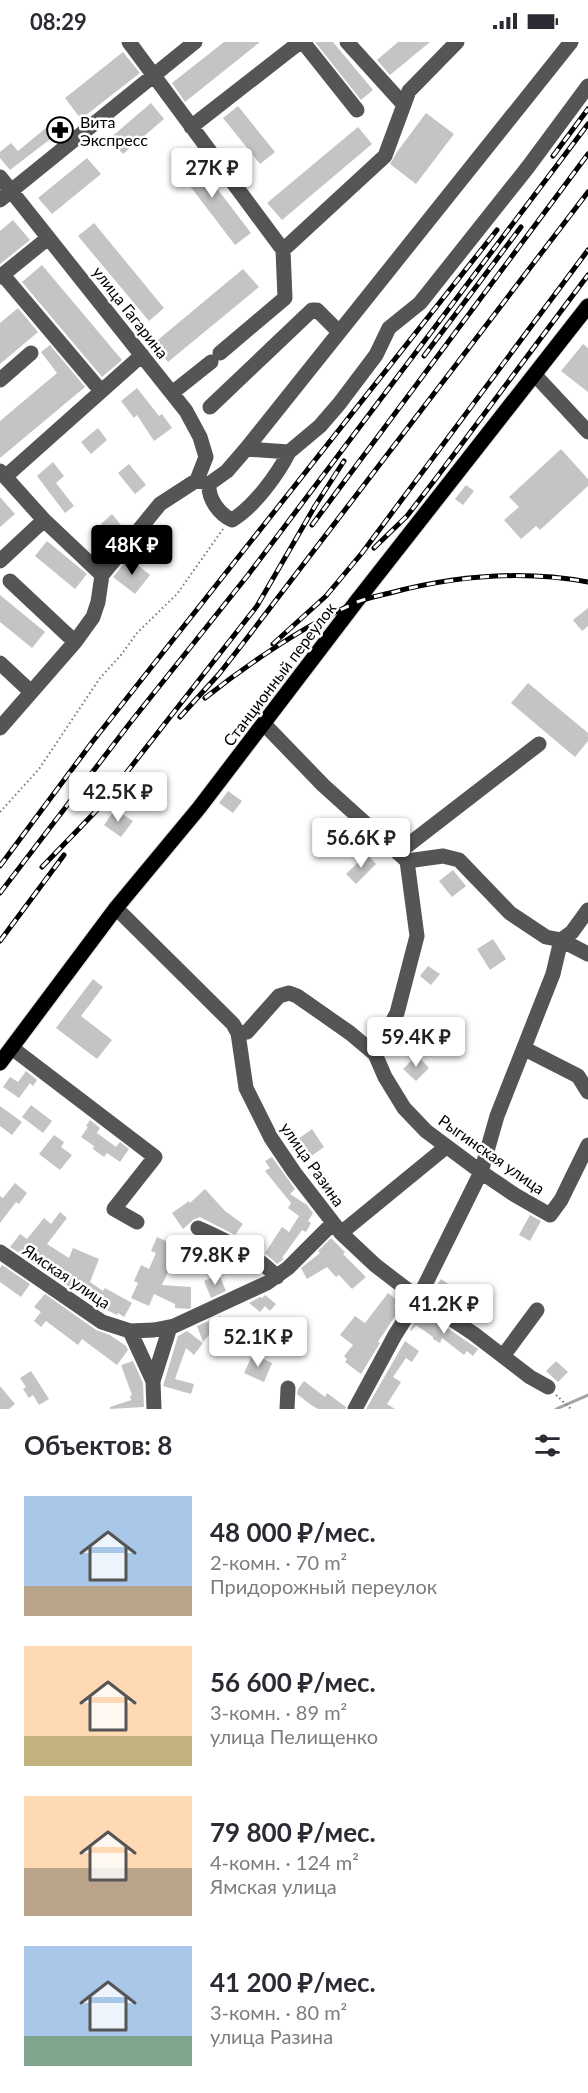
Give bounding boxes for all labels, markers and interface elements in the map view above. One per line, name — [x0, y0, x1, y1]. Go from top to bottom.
text: 08:29 — [30, 8, 87, 35]
place label: Вита Экспресс — [80, 112, 148, 149]
pharmacy icon: Вита Экспресс — [45, 115, 75, 145]
pin: 27K ₽ — [170, 148, 254, 199]
text: 27K ₽ — [185, 155, 239, 179]
street label: улица Гагарина — [89, 262, 173, 362]
pin: 48K ₽ — [90, 525, 174, 576]
text: 48K ₽ — [105, 532, 159, 556]
street label: Станционный переулок — [219, 598, 340, 750]
pin: 42.5K ₽ — [63, 772, 173, 823]
text: 42.5K ₽ — [83, 779, 153, 803]
pin: 56.6K ₽ — [306, 818, 416, 869]
text: 56.6K ₽ — [326, 825, 396, 849]
pin: 59.4K ₽ — [361, 1017, 471, 1068]
text: 59.4K ₽ — [381, 1024, 451, 1048]
street label: Рыгинская улица — [435, 1110, 549, 1198]
street label: улица Разина — [277, 1118, 349, 1210]
pin: 79.8K ₽ — [160, 1235, 270, 1286]
street label: Ямская улица — [19, 1239, 114, 1312]
text: 79.8K ₽ — [180, 1242, 250, 1266]
pin: 41.2K ₽ — [389, 1284, 499, 1335]
text: 41.2K ₽ — [409, 1291, 479, 1315]
pin: 52.1K ₽ — [203, 1317, 313, 1368]
text: 52.1K ₽ — [223, 1324, 293, 1348]
text: Объектов: 8 — [24, 1429, 172, 1461]
icon: filters — [531, 1429, 564, 1462]
text: 48 000 ₽/мес. — [210, 1516, 376, 1548]
icon: home — [72, 1520, 144, 1592]
text: 2-комн. · 70 m² — [210, 1550, 347, 1574]
text: Придорожный переулок — [210, 1574, 437, 1598]
text: 56 600 ₽/мес. — [210, 1666, 376, 1698]
icon: home — [72, 1670, 144, 1742]
text: 3-комн. · 89 m² — [210, 1700, 347, 1724]
text: улица Пелищенко — [210, 1724, 378, 1748]
text: 79 800 ₽/мес. — [210, 1816, 376, 1848]
icon: home — [72, 1820, 144, 1892]
text: 4-комн. · 124 m² — [210, 1850, 359, 1874]
text: Ямская улица — [210, 1874, 337, 1898]
text: 41 200 ₽/мес. — [210, 1966, 376, 1998]
icon: home — [72, 1970, 144, 2042]
text: 3-комн. · 80 m² — [210, 2000, 347, 2024]
text: улица Разина — [210, 2024, 333, 2048]

